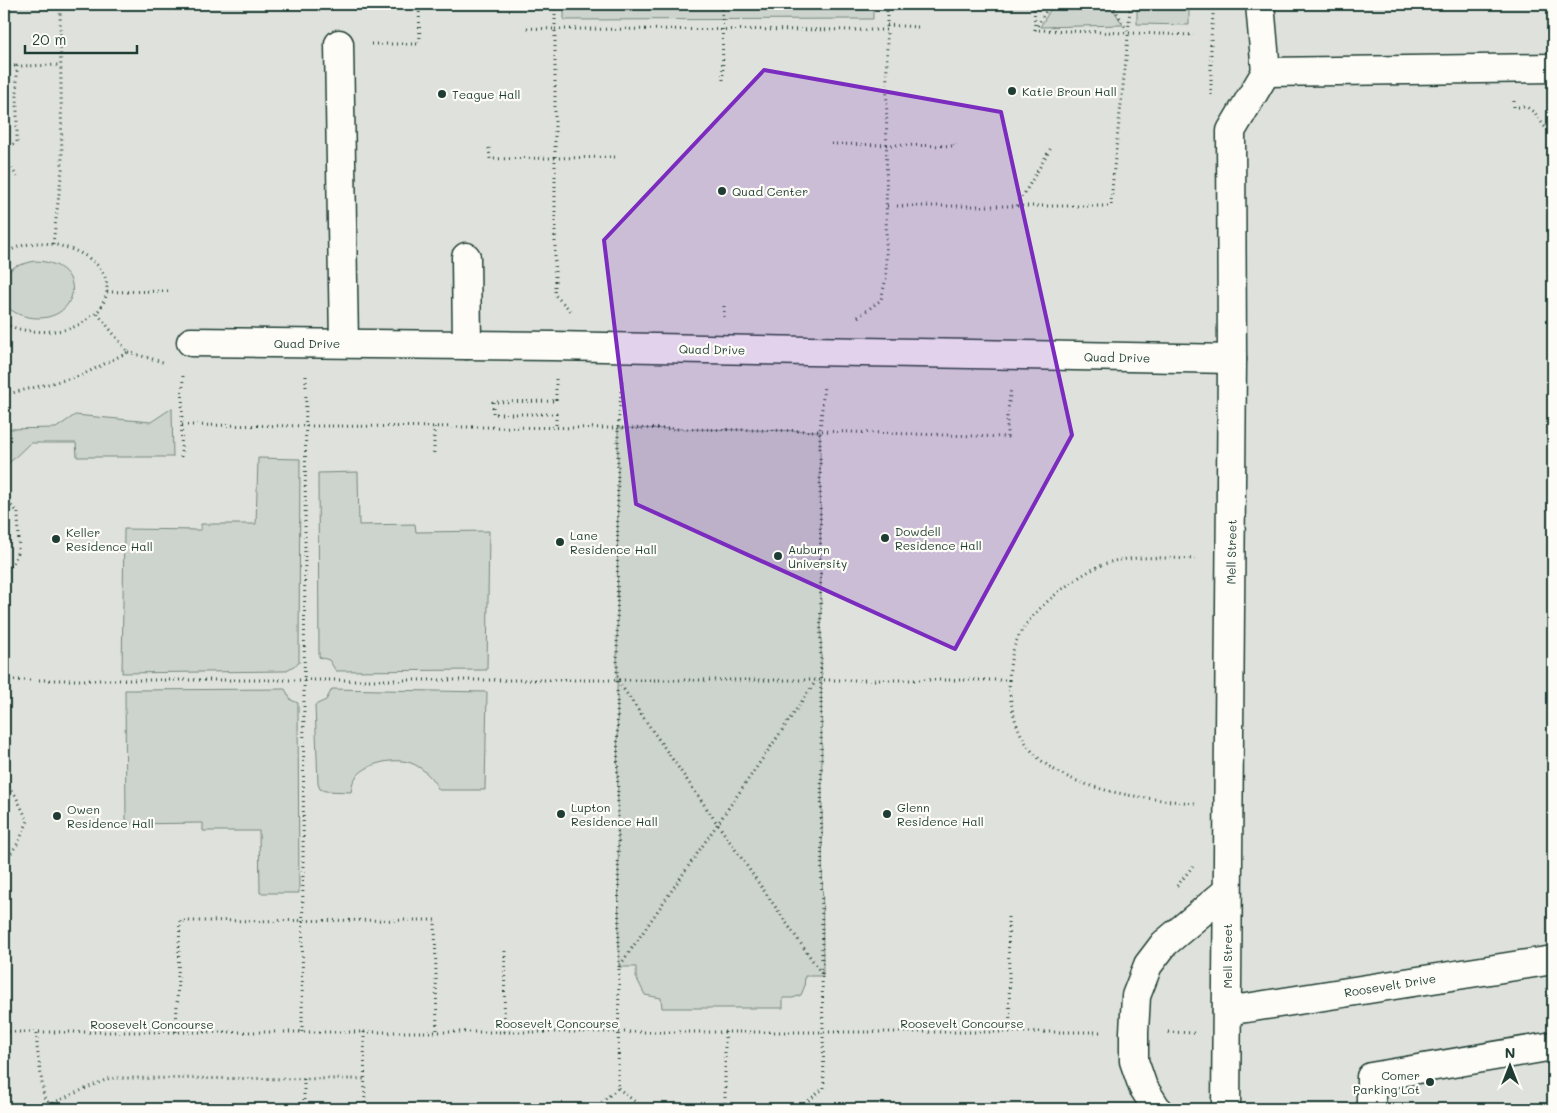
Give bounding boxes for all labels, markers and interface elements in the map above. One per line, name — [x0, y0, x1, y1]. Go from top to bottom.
scale bar — [25, 22, 138, 54]
text: 20 m — [32, 29, 66, 49]
place label: Katie Broun Hall — [1022, 83, 1117, 99]
marker: Katie Broun Hall — [1006, 85, 1018, 97]
place label: Teague Hall — [452, 86, 520, 102]
marker: Teague Hall — [436, 88, 448, 100]
place label: Quad Center — [732, 183, 808, 199]
marker: Quad Center — [716, 185, 728, 197]
street label: Quad Drive — [274, 335, 340, 351]
street label: Quad Drive — [679, 340, 745, 358]
street label: Quad Drive — [1084, 348, 1150, 366]
street label: Mell Street — [1222, 519, 1240, 585]
place label: Dowdell Residence Hall — [895, 523, 982, 553]
place label: Keller Residence Hall — [66, 524, 153, 554]
place label: Lane Residence Hall — [570, 527, 657, 557]
marker: Dowdell Residence Hall — [879, 532, 891, 544]
marker: Keller Residence Hall — [50, 533, 62, 545]
marker: Lane Residence Hall — [554, 536, 566, 548]
place label: Auburn University — [788, 541, 847, 571]
marker: Auburn University — [772, 550, 784, 562]
place label: Lupton Residence Hall — [571, 799, 658, 829]
place label: Glenn Residence Hall — [897, 799, 984, 829]
place label: Owen Residence Hall — [67, 801, 154, 831]
marker: Lupton Residence Hall — [555, 808, 567, 820]
marker: Glenn Residence Hall — [881, 808, 893, 820]
marker: Owen Residence Hall — [51, 810, 63, 822]
street label: Mell Street — [1219, 923, 1235, 989]
street label: Roosevelt Drive — [1343, 970, 1437, 1000]
street label: Roosevelt Concourse — [495, 1015, 619, 1031]
street label: Roosevelt Concourse — [900, 1015, 1024, 1031]
street label: Roosevelt Concourse — [90, 1016, 214, 1032]
north arrow — [1484, 1040, 1534, 1090]
text: N — [1505, 1043, 1515, 1062]
place label: Comer Parking Lot — [1353, 1067, 1420, 1097]
marker: Comer Parking Lot — [1424, 1076, 1436, 1088]

